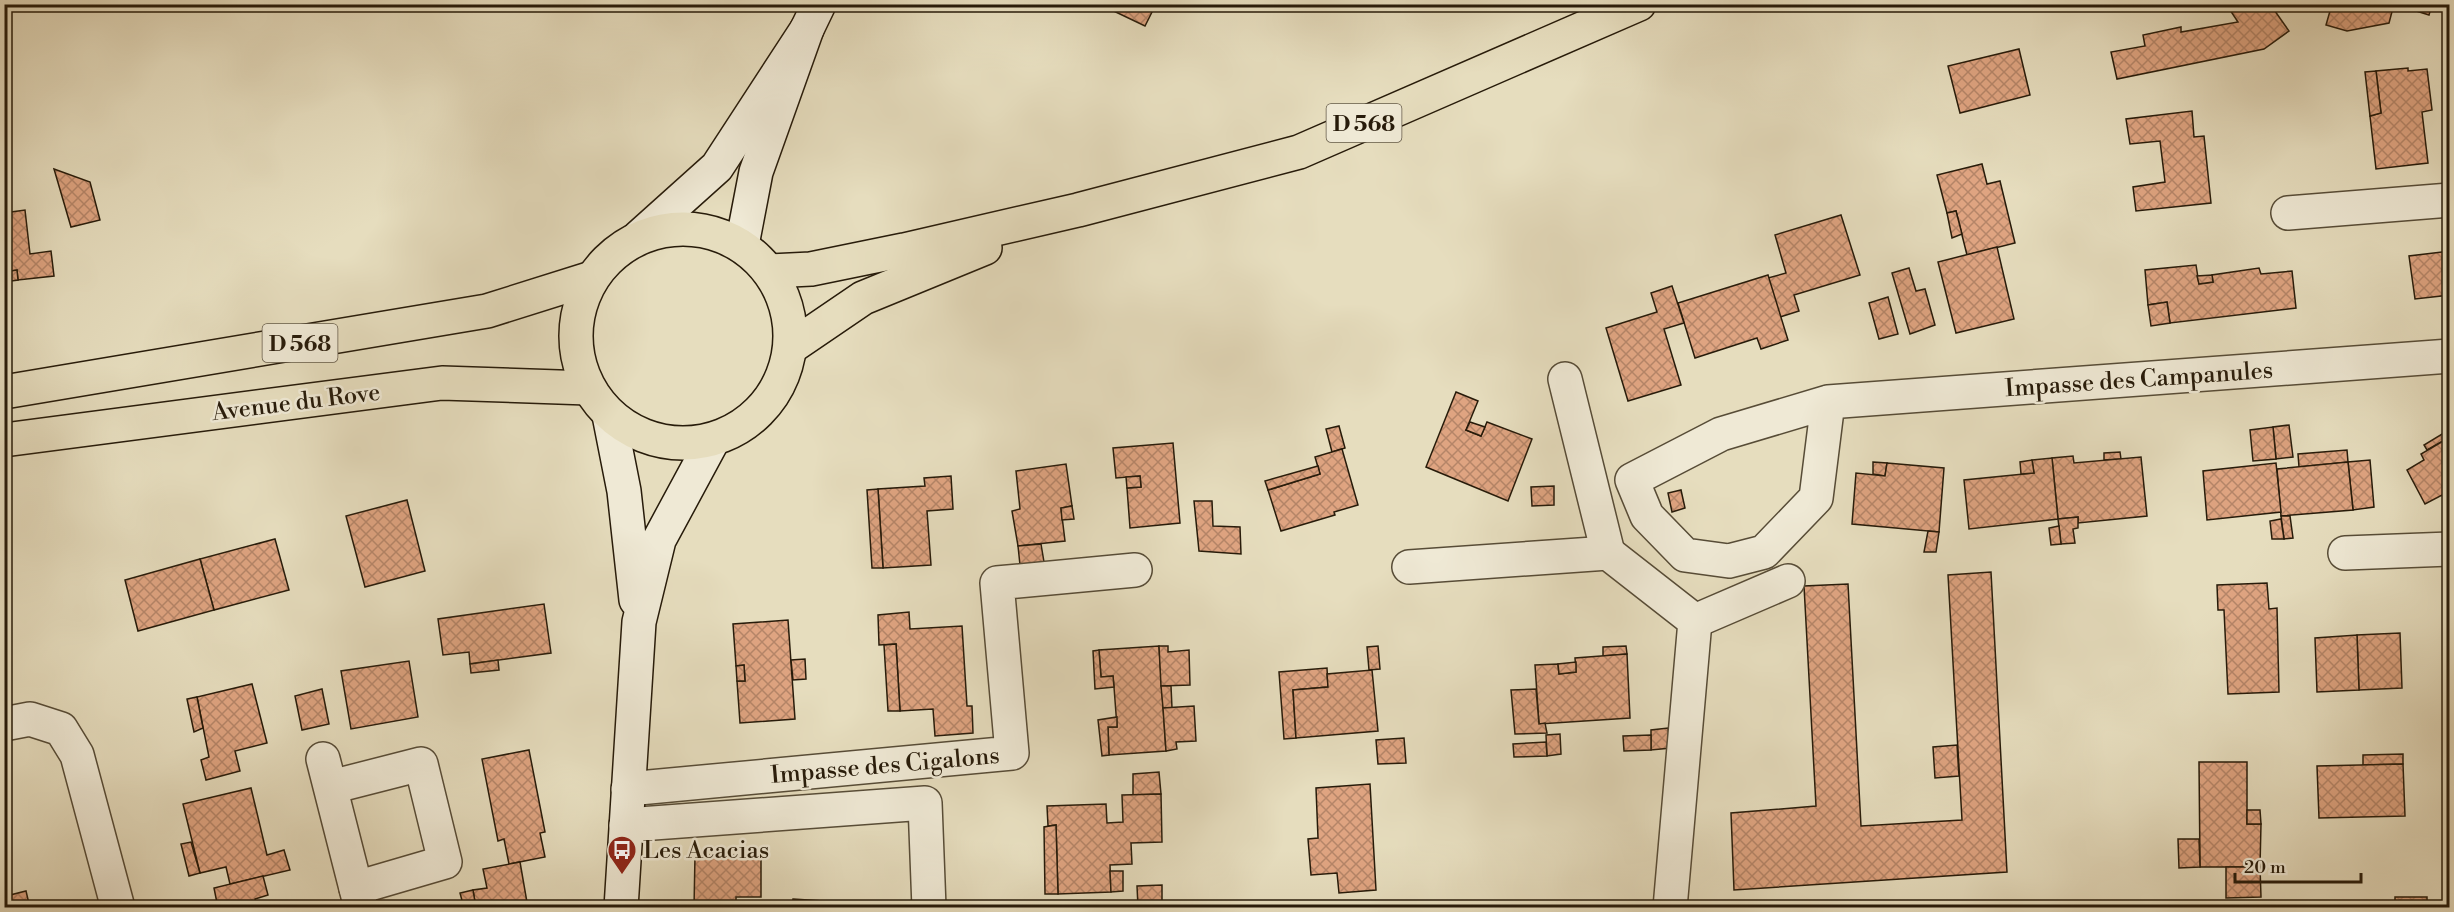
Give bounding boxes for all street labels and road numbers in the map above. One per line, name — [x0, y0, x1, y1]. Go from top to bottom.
road number: D 568 — [1326, 104, 1402, 142]
road number: D 568 — [262, 324, 338, 362]
street label: Impasse des Campanules — [2004, 356, 2274, 404]
street label: Avenue du Rove — [209, 378, 382, 428]
street label: Impasse des Cigalons — [769, 741, 1001, 791]

